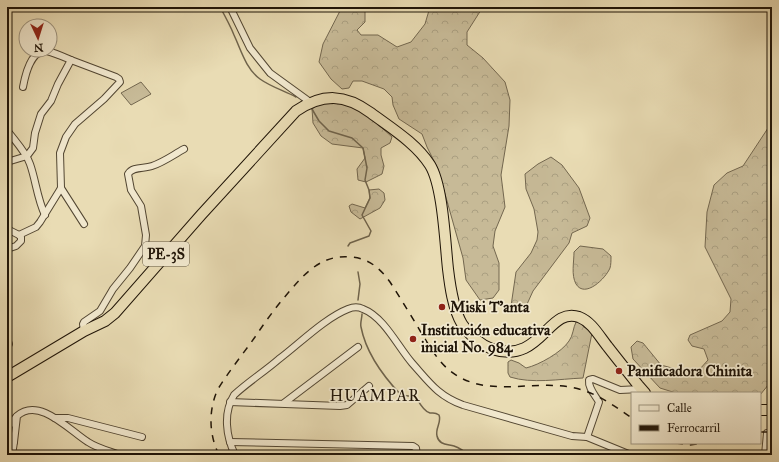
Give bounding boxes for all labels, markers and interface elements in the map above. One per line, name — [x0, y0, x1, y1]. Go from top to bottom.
north arrow — [18, 18, 58, 58]
text: N — [33, 41, 44, 54]
road number: PE-3S — [143, 242, 189, 266]
place label: Miski T'anta — [450, 298, 530, 316]
marker: Miski T'anta — [437, 302, 447, 312]
place label: Institución educativa inicial No. 984 — [421, 321, 551, 357]
marker: Institución educativa inicial No. 984 — [408, 334, 418, 344]
place label: Panificadora Chinita — [627, 362, 753, 380]
marker: Panificadora Chinita — [614, 366, 624, 376]
district label: HUAMPAR — [330, 386, 420, 405]
legend — [631, 392, 761, 444]
text: Calle — [667, 401, 692, 415]
text: Ferrocarril — [667, 421, 721, 435]

